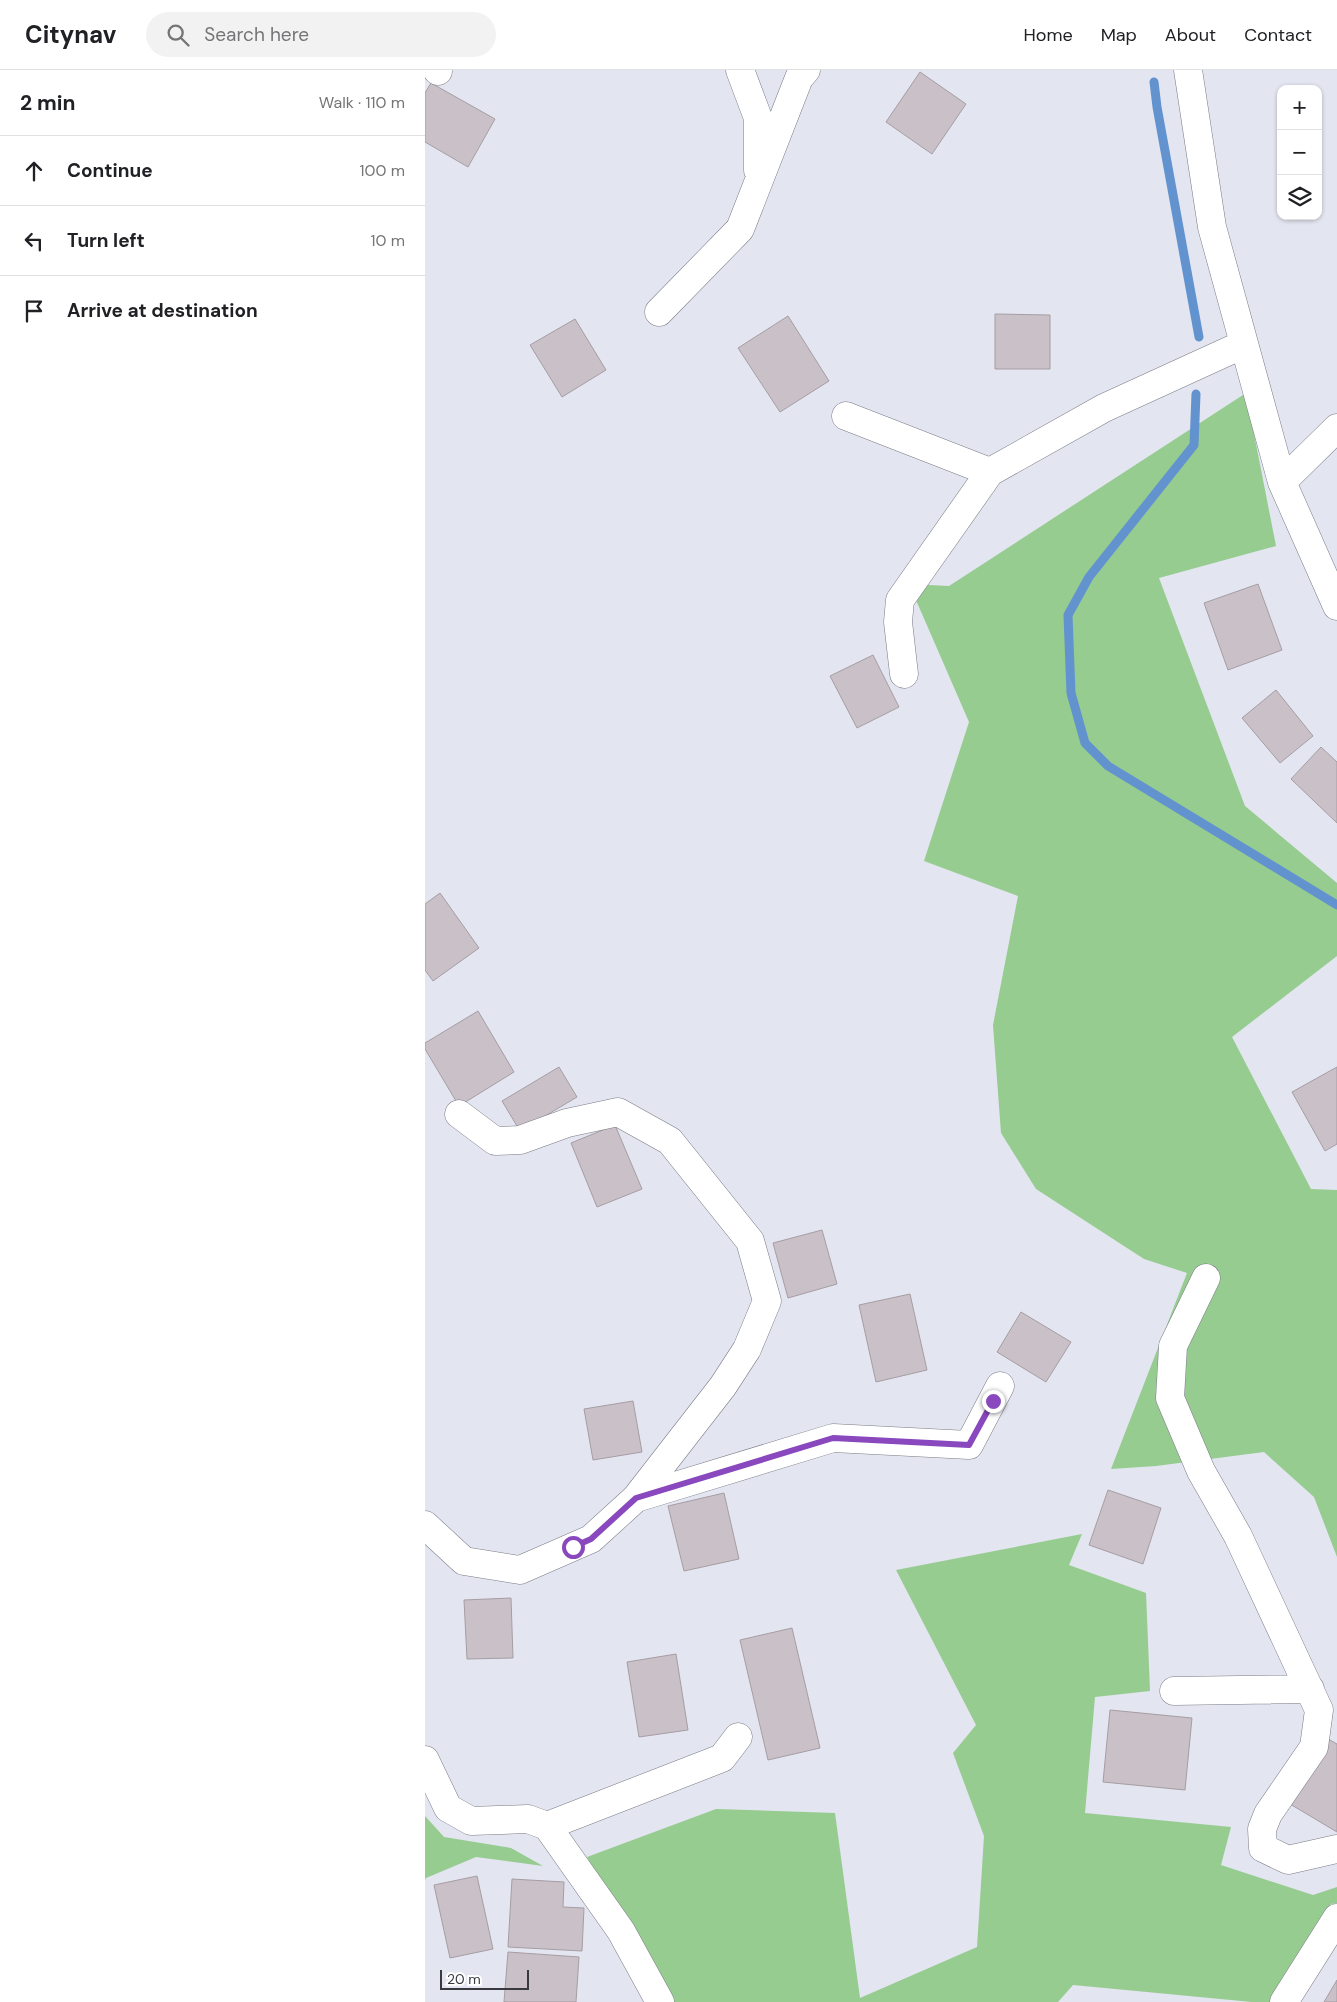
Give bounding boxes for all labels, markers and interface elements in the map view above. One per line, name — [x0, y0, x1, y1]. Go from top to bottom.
search box — [146, 12, 496, 57]
text: Citynav — [25, 19, 116, 50]
icon: search — [164, 21, 192, 49]
text: Search here — [204, 22, 309, 47]
text: Home — [1023, 23, 1073, 47]
text: Map — [1101, 23, 1137, 47]
text: About — [1165, 23, 1216, 47]
text: Contact — [1244, 23, 1312, 47]
map controls — [1277, 85, 1322, 220]
button: + — [1277, 85, 1322, 130]
text: 2 min — [20, 89, 76, 117]
text: Walk · 110 m — [319, 92, 405, 113]
button: − — [1277, 130, 1322, 175]
icon: ahead — [20, 157, 48, 185]
text: Continue — [67, 158, 153, 183]
text: 100 m — [360, 160, 405, 181]
button: layers — [1277, 175, 1322, 220]
icon: left — [20, 227, 48, 255]
text: Turn left — [67, 228, 145, 253]
text: 10 m — [371, 230, 405, 251]
icon: arrive — [20, 297, 48, 325]
text: Arrive at destination — [67, 298, 258, 323]
route end — [982, 1390, 1005, 1413]
route start — [562, 1536, 585, 1559]
scale bar — [440, 1967, 529, 1990]
text: 20 m — [447, 1970, 481, 1988]

